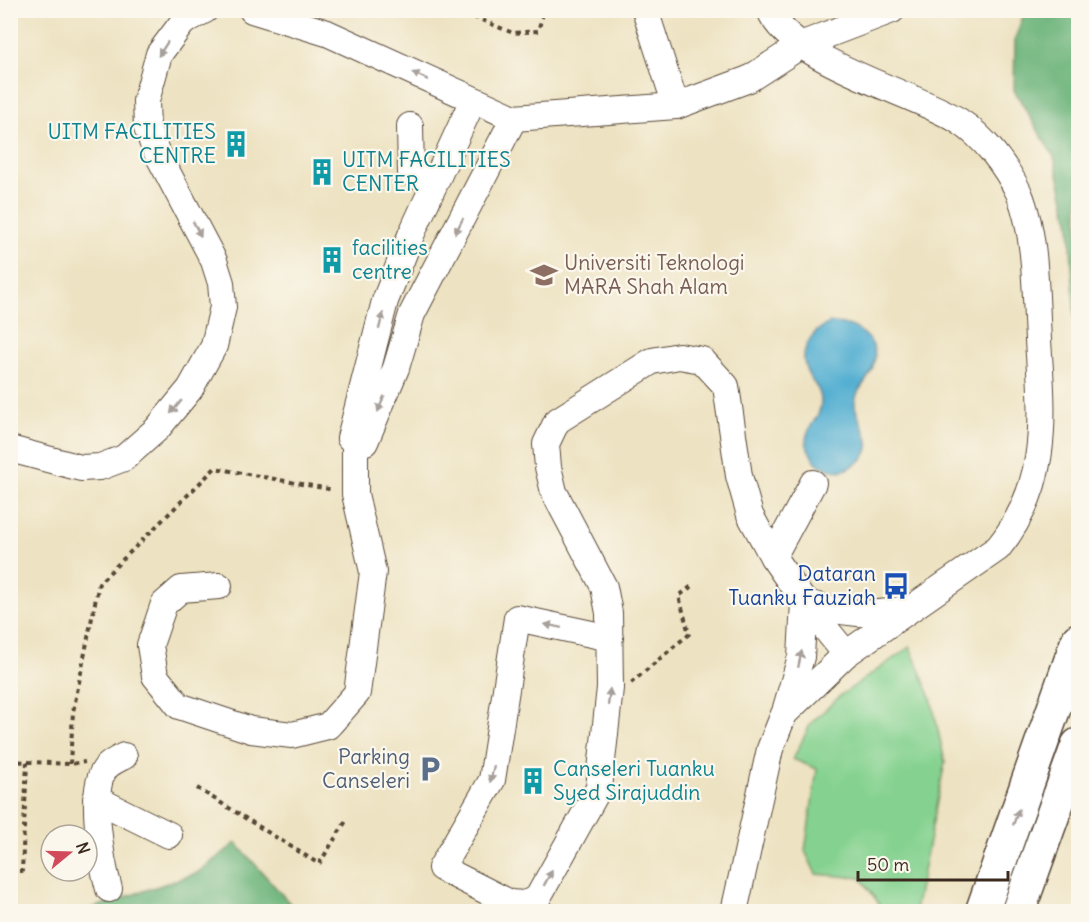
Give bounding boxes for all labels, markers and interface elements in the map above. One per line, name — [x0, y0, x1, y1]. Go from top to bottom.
one-way arrow — [158, 41, 169, 57]
one-way arrow — [411, 71, 429, 81]
place label: UITM FACILITIES CENTRE — [47, 118, 216, 169]
building icon: UITM FACILITIES CENTRE — [221, 129, 251, 159]
place label: UITM FACILITIES CENTER — [342, 146, 511, 197]
building icon: UITM FACILITIES CENTER — [307, 157, 337, 187]
one-way arrow — [454, 218, 464, 235]
one-way arrow — [192, 221, 202, 238]
place label: facilities centre — [352, 234, 428, 285]
building icon: facilities centre — [317, 245, 347, 275]
place label: Universiti Teknologi MARA Shah Alam — [564, 249, 745, 300]
school or university icon: Universiti Teknologi MARA Shah Alam — [529, 260, 559, 290]
one-way arrow — [376, 312, 386, 330]
one-way arrow — [376, 395, 385, 413]
one-way arrow — [170, 399, 183, 414]
place label: Dataran Tuanku Fauziah — [728, 560, 876, 611]
bus stop icon: Dataran Tuanku Fauziah — [881, 571, 911, 601]
one-way arrow — [544, 620, 562, 630]
one-way arrow — [796, 650, 805, 669]
one-way arrow — [604, 687, 614, 706]
place label: Parking Canseleri — [322, 743, 410, 794]
parking icon: Parking Canseleri — [415, 754, 445, 784]
place label: Canseleri Tuanku Syed Sirajuddin — [553, 755, 715, 806]
one-way arrow — [487, 765, 497, 783]
building icon: Canseleri Tuanku Syed Sirajuddin — [518, 766, 548, 796]
one-way arrow — [1011, 808, 1021, 826]
north arrow — [39, 823, 99, 883]
text: N — [72, 840, 94, 857]
scale bar — [858, 844, 1008, 882]
text: 50 m — [867, 853, 909, 876]
one-way arrow — [543, 870, 554, 886]

